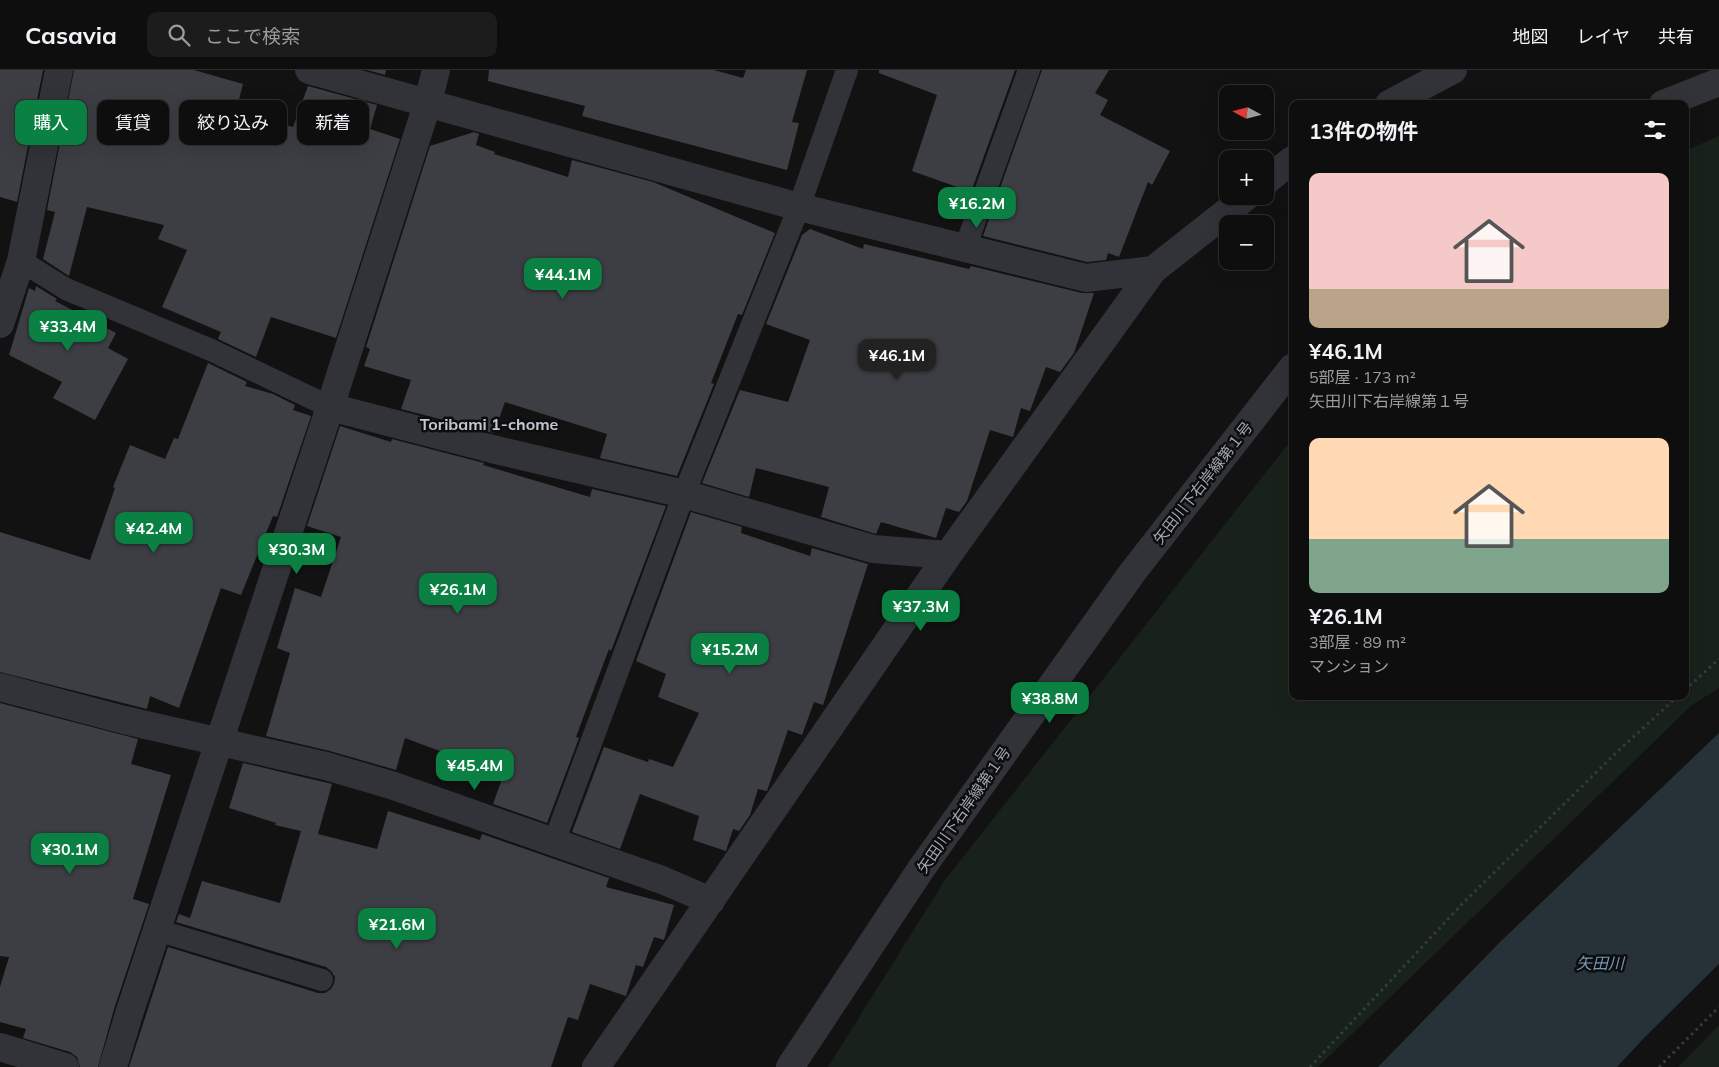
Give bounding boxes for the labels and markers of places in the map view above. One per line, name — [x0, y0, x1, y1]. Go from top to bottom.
pin: ¥16.2M — [936, 186, 1018, 229]
pin: ¥44.1M — [522, 258, 604, 300]
pin: ¥33.4M — [27, 310, 109, 352]
pin: ¥46.1M — [856, 338, 938, 381]
pin: ¥42.4M — [113, 512, 195, 554]
pin: ¥30.3M — [256, 532, 338, 575]
pin: ¥26.1M — [417, 572, 499, 615]
pin: ¥37.3M — [880, 590, 962, 632]
pin: ¥15.2M — [689, 632, 771, 675]
pin: ¥38.8M — [1009, 682, 1091, 724]
pin: ¥45.4M — [434, 748, 516, 791]
pin: ¥30.1M — [29, 832, 111, 875]
pin: ¥21.6M — [356, 908, 438, 950]

